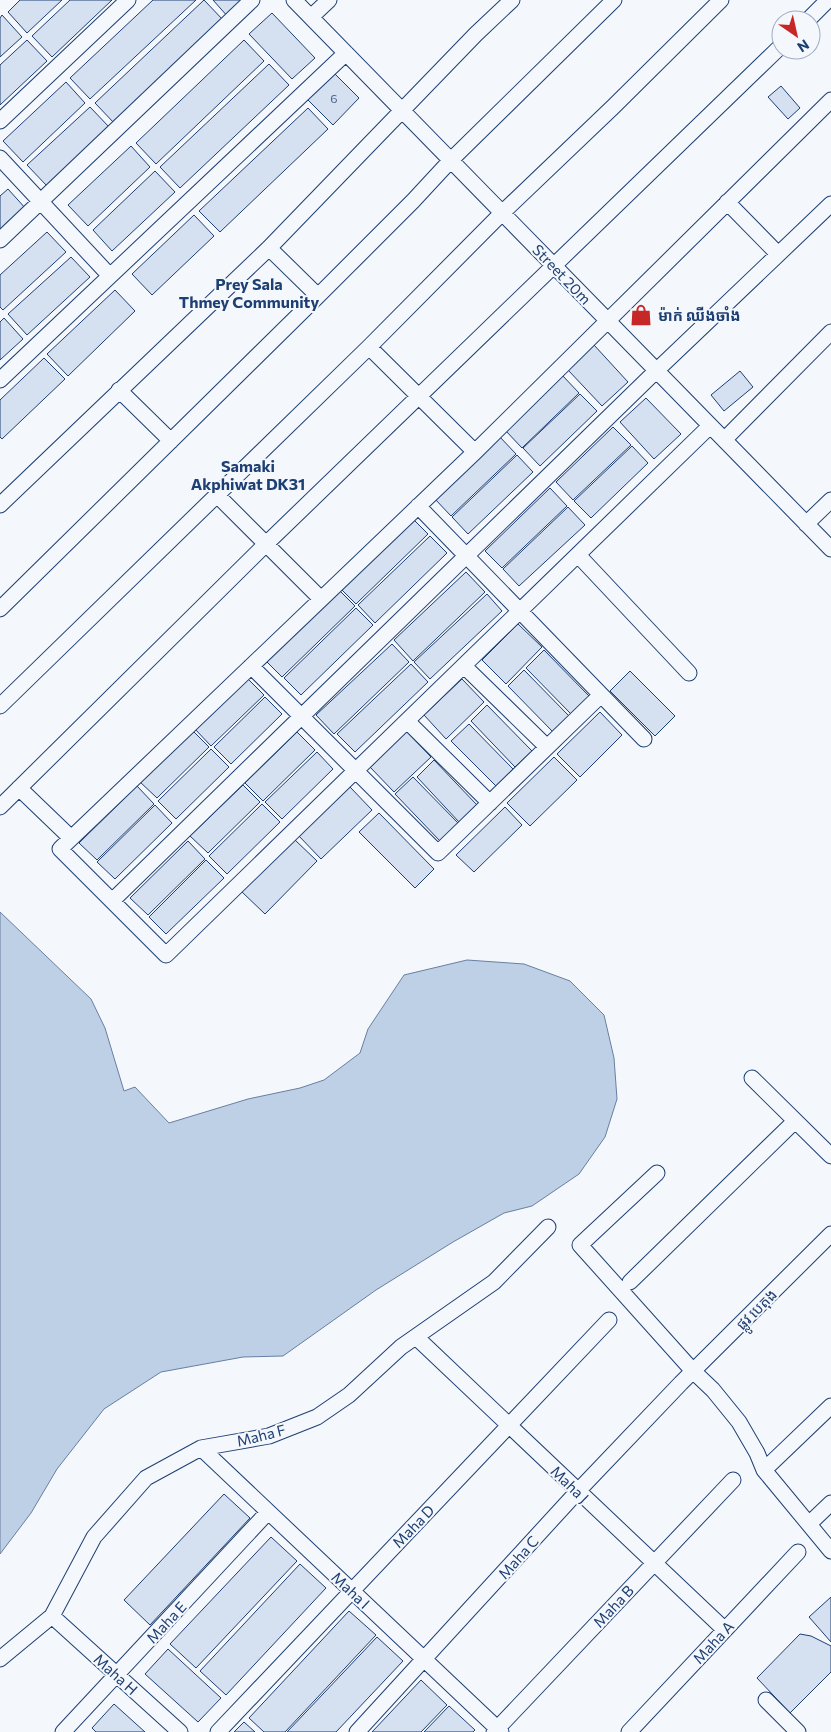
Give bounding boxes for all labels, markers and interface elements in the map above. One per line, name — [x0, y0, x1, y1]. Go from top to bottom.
north arrow — [771, 10, 821, 60]
text: N — [794, 36, 813, 56]
house number: 6 — [330, 91, 338, 105]
street label: Street 20m — [529, 240, 595, 308]
district label: Prey Sala Thmey Community — [179, 274, 319, 311]
shop icon: ម៉ាក់ ឈីងចាំង — [628, 302, 654, 328]
place label: ម៉ាក់ ឈីងចាំង — [658, 305, 741, 324]
district label: Samaki Akphiwat DK31 — [191, 456, 305, 493]
street label: ផ្លូវ បេតុង — [732, 1285, 784, 1337]
street label: Maha F — [235, 1420, 287, 1450]
street label: Maha J — [547, 1462, 593, 1506]
street label: Maha D — [388, 1501, 438, 1551]
street label: Maha C — [494, 1532, 542, 1582]
street label: Maha I — [328, 1568, 374, 1612]
street label: Maha B — [589, 1581, 637, 1631]
street label: Maha E — [142, 1597, 190, 1647]
street label: Maha A — [689, 1617, 737, 1667]
street label: Maha H — [90, 1650, 142, 1698]

